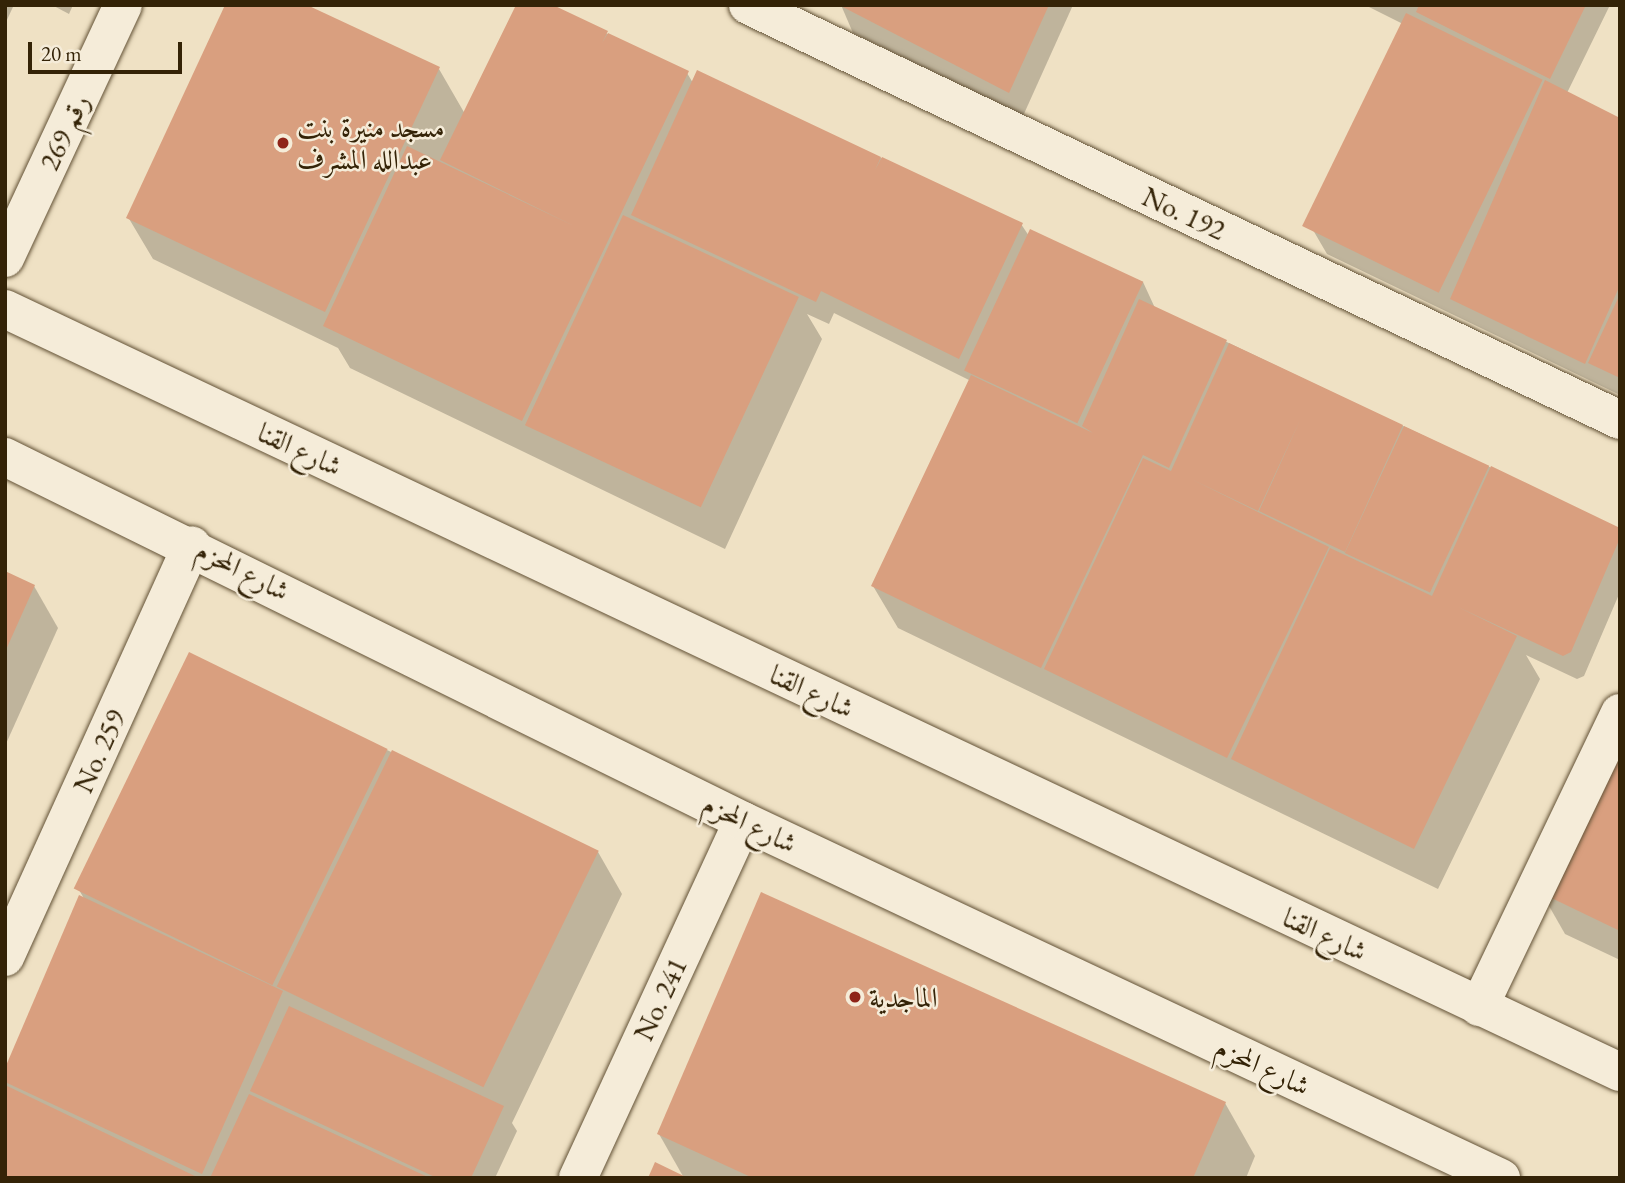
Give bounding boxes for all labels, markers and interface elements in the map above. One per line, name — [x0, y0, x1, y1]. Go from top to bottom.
scale bar — [32, 28, 186, 72]
text: 20 m — [41, 40, 82, 67]
street label: رقم 269 — [32, 89, 96, 175]
place label: مسجد منيرة بنت عبدالله المشرف — [297, 110, 445, 176]
marker: مسجد منيرة بنت عبدالله المشرف — [275, 135, 291, 151]
street label: No. 192 — [1137, 179, 1231, 247]
street label: شارع القنا — [253, 415, 347, 483]
street label: شارع المحزم — [191, 532, 295, 608]
street label: شارع القنا — [765, 657, 859, 725]
street label: No. 259 — [66, 704, 132, 798]
street label: شارع المحزم — [698, 786, 802, 860]
street label: شارع القنا — [1278, 900, 1372, 968]
street label: No. 241 — [626, 952, 694, 1046]
place label: الماجدية — [869, 980, 938, 1014]
marker: الماجدية — [847, 989, 863, 1005]
street label: شارع المحزم — [1210, 1030, 1316, 1102]

